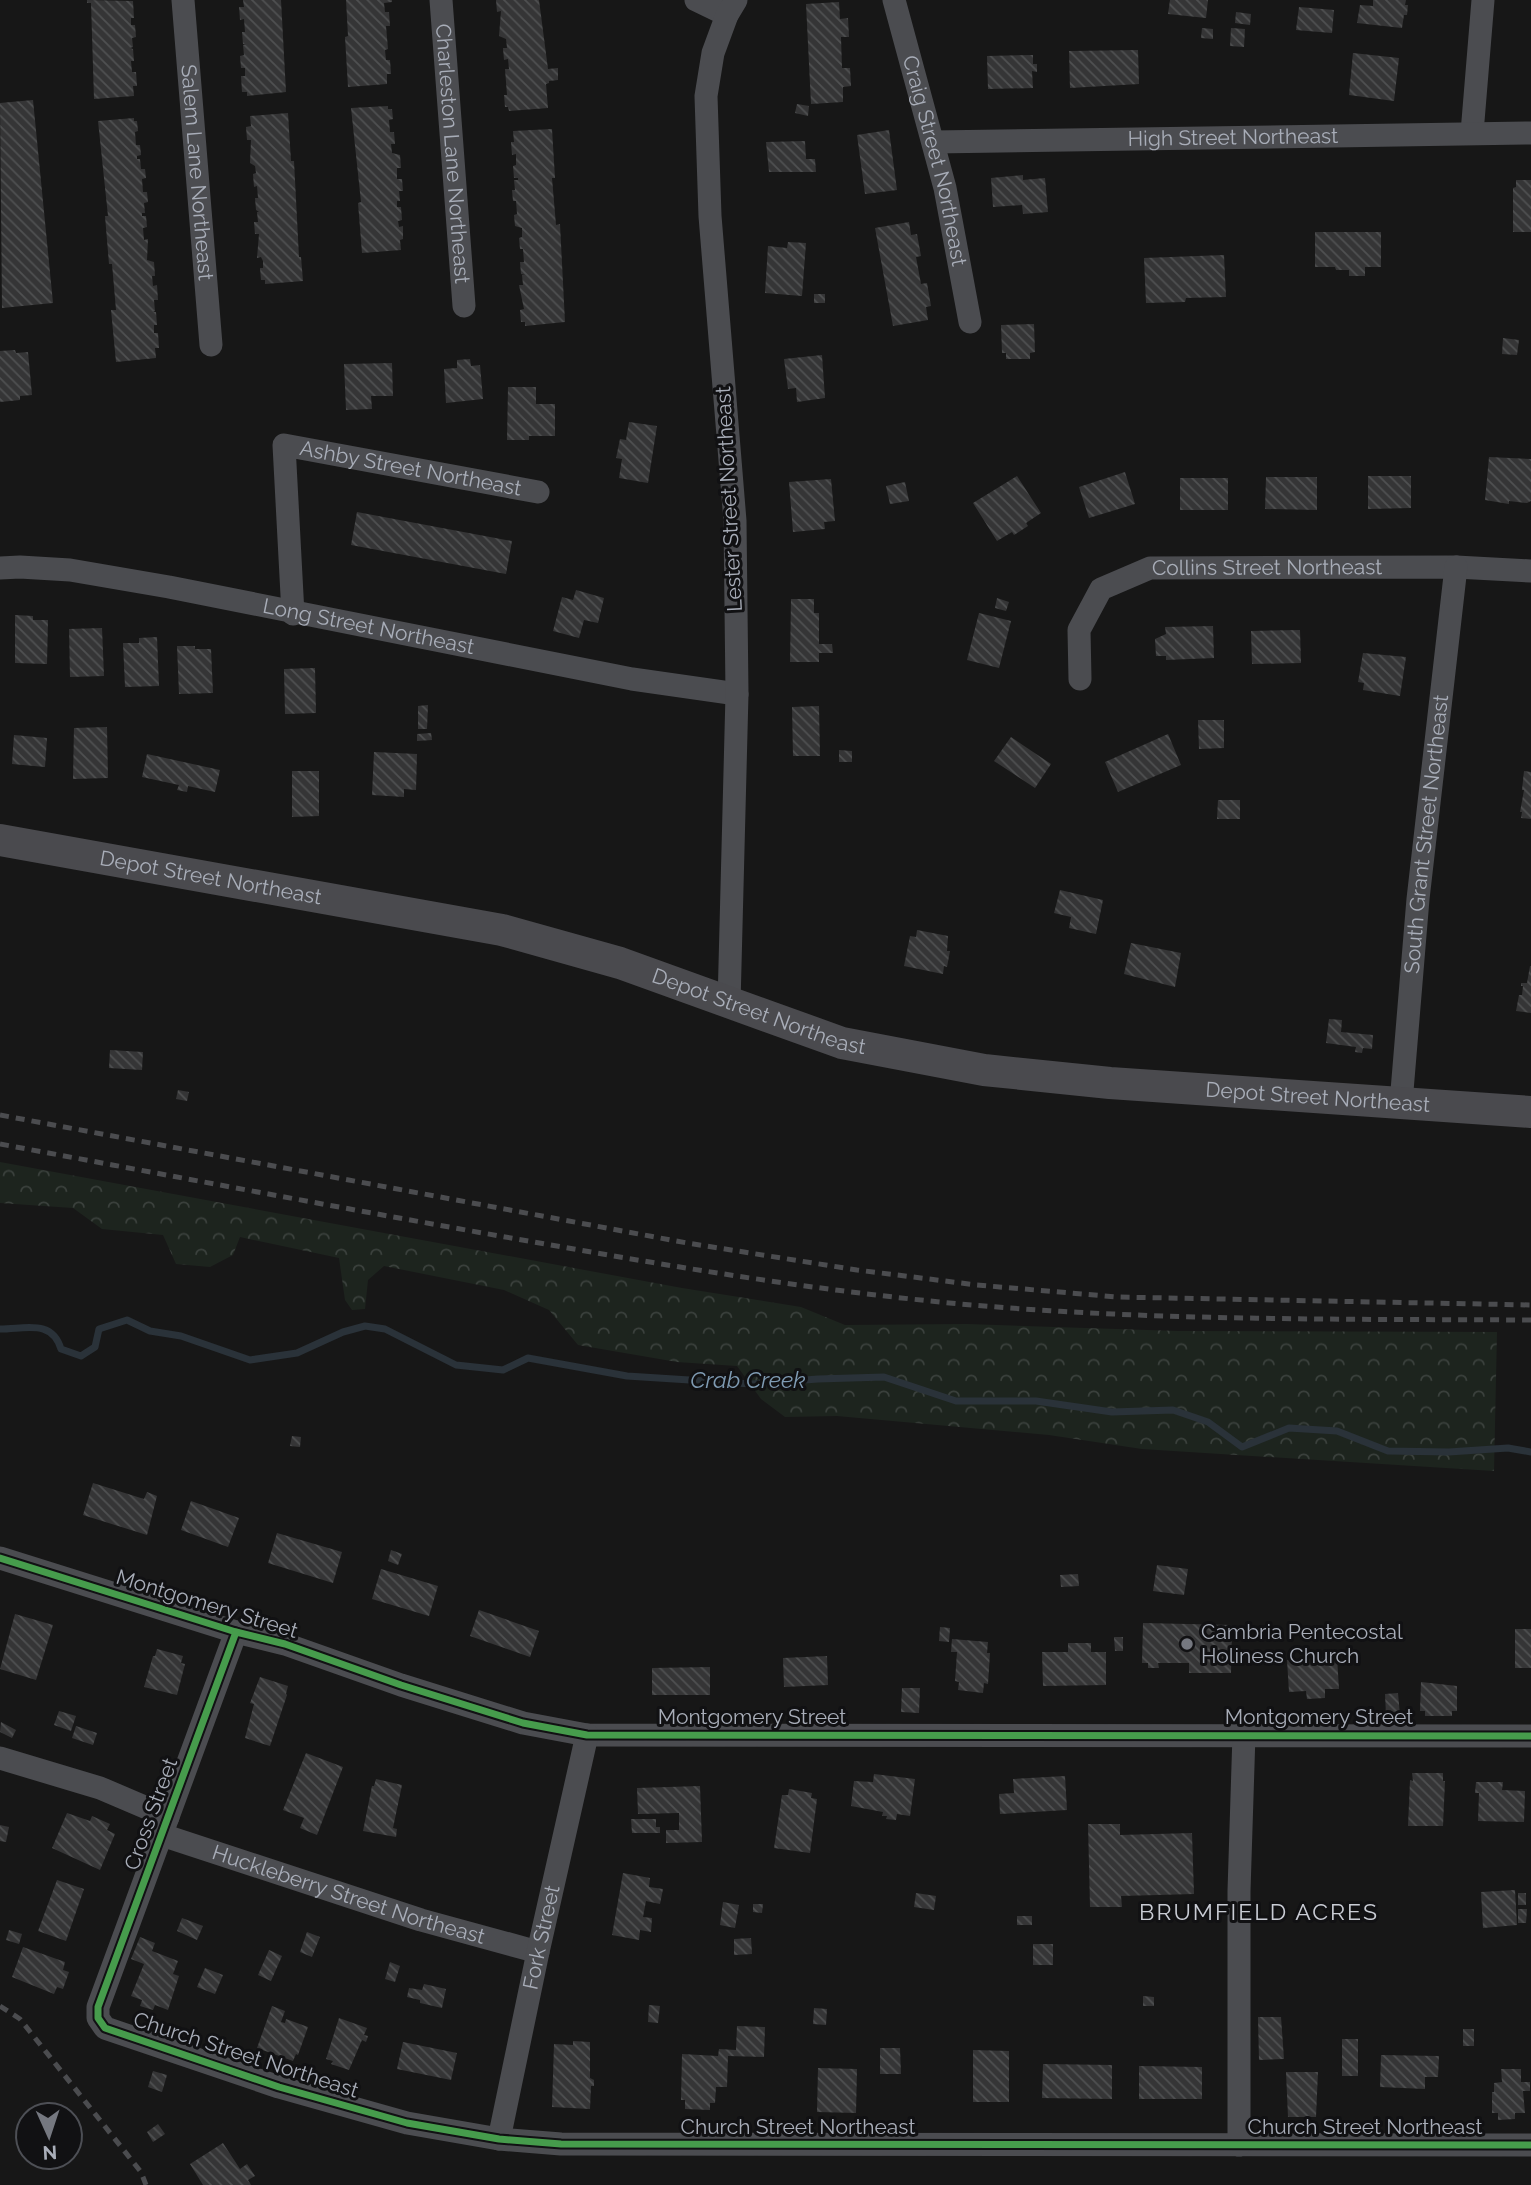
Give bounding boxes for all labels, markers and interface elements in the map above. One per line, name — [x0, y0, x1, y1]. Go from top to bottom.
street label: Charleston Lane Northeast — [431, 23, 475, 284]
street label: Craig Street Northeast — [898, 53, 972, 268]
street label: Salem Lane Northeast — [176, 63, 219, 281]
street label: High Street Northeast — [1128, 123, 1338, 151]
street label: Lester Street Northeast — [710, 386, 747, 612]
street label: Ashby Street Northeast — [298, 435, 524, 501]
street label: Collins Street Northeast — [1152, 554, 1382, 580]
street label: Long Street Northeast — [261, 593, 476, 659]
street label: South Grant Street Northeast — [1399, 693, 1453, 975]
street label: Depot Street Northeast — [98, 845, 324, 909]
street label: Depot Street Northeast — [649, 963, 868, 1059]
street label: Depot Street Northeast — [1205, 1077, 1431, 1117]
water label: Crab Creek — [690, 1366, 806, 1393]
street label: Montgomery Street — [113, 1564, 301, 1643]
place label: Cambria Pentecostal Holiness Church — [1201, 1619, 1403, 1668]
marker: Cambria Pentecostal Holiness Church — [1179, 1636, 1195, 1652]
street label: Montgomery Street — [658, 1704, 846, 1729]
street label: Montgomery Street — [1225, 1704, 1413, 1729]
street label: Cross Street — [119, 1754, 182, 1873]
street label: Huckleberry Street Northeast — [209, 1839, 488, 1949]
street label: Fork Street — [517, 1883, 565, 1992]
district label: BRUMFIELD ACRES — [1139, 1898, 1379, 1925]
street label: Church Street Northeast — [131, 2006, 362, 2103]
north arrow — [14, 2101, 84, 2171]
street label: Church Street Northeast — [681, 2114, 916, 2139]
street label: Church Street Northeast — [1248, 2114, 1483, 2139]
text: N — [42, 2142, 58, 2164]

